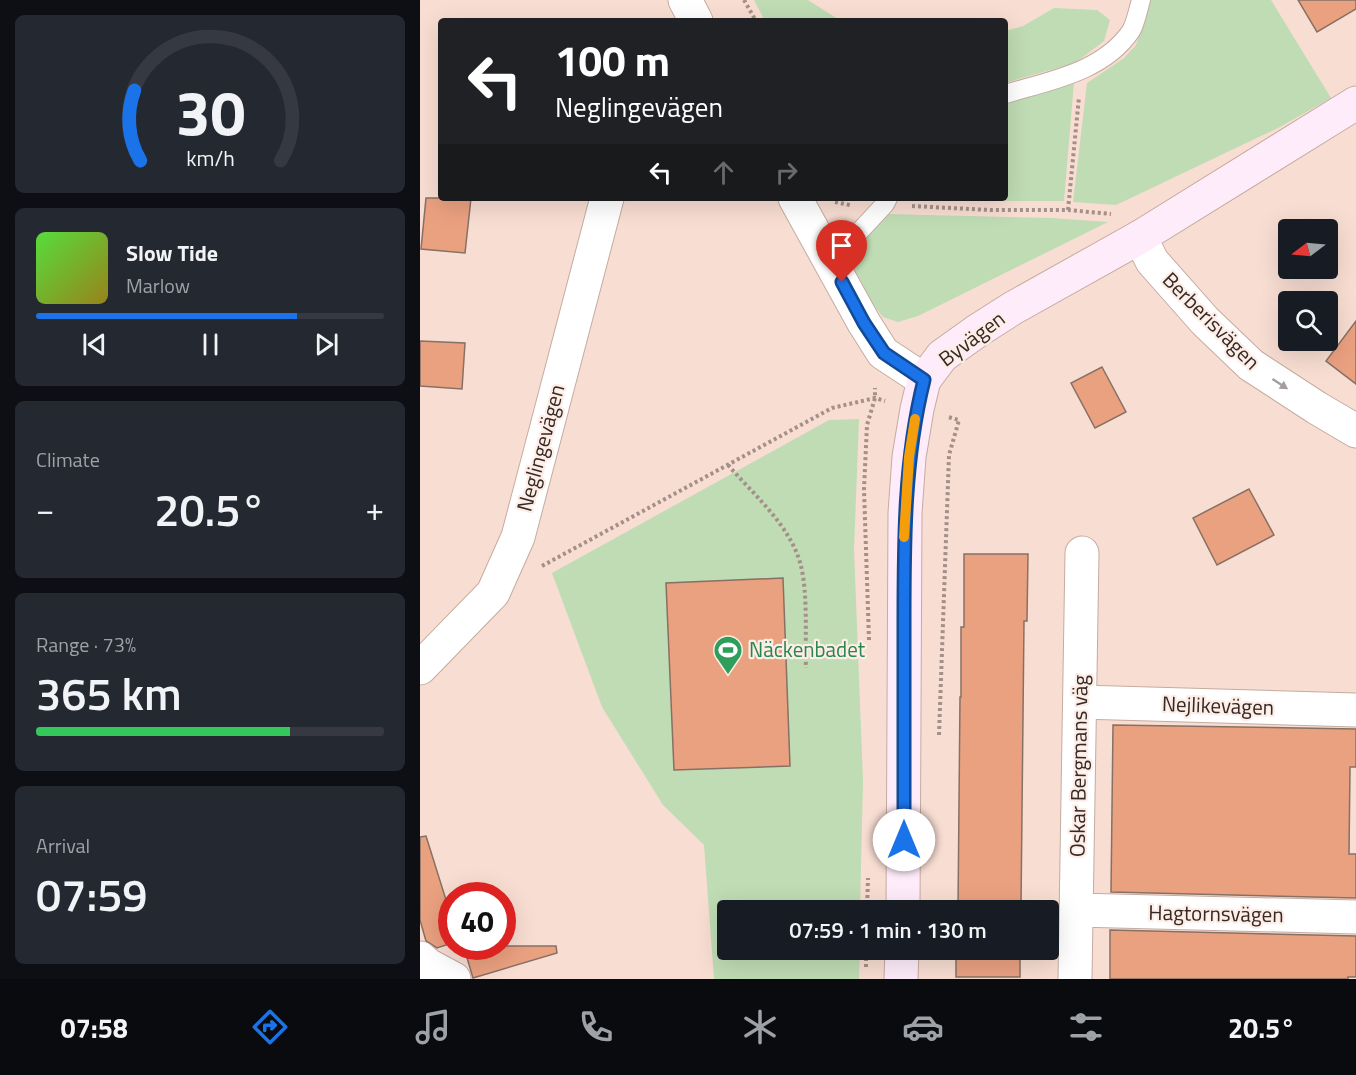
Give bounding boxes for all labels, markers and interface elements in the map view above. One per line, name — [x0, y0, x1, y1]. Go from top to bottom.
text: 100 m — [555, 28, 670, 92]
icon: left — [456, 42, 534, 120]
text: 30 — [175, 64, 245, 159]
text: Neglingevägen — [555, 86, 723, 127]
text: km/h — [186, 142, 234, 174]
icon: left — [644, 156, 677, 189]
icon: ahead — [707, 156, 740, 189]
icon: right — [770, 156, 803, 189]
north arrow — [1278, 219, 1338, 279]
map controls — [1278, 219, 1338, 351]
pin — [816, 220, 867, 282]
icon: arrive — [825, 229, 858, 262]
text: Slow Tide — [126, 236, 218, 270]
street label: Berberisvägen — [1155, 264, 1268, 377]
text: Marlow — [126, 270, 190, 301]
button: search — [1278, 291, 1338, 351]
street label: Byvägen — [931, 303, 1011, 374]
icon: previous — [78, 328, 111, 361]
icon: pause — [194, 328, 227, 361]
icon: next — [310, 328, 343, 361]
one-way arrow — [1272, 378, 1288, 389]
street label: Neglingevägen — [508, 381, 572, 515]
text: Climate — [36, 444, 100, 475]
text: 20.5° — [154, 475, 266, 543]
text: − — [36, 484, 54, 534]
text: + — [366, 484, 384, 534]
text: Range · 73% — [36, 629, 136, 660]
place label: Näckenbadet — [749, 633, 866, 665]
sports icon: Näckenbadet — [712, 634, 744, 676]
text: 365 km — [36, 659, 182, 727]
street label: Oskar Bergmans väg — [1060, 674, 1096, 857]
street label: Nejlikevägen — [1161, 687, 1275, 723]
position arrow — [872, 808, 936, 872]
text: Arrival — [36, 830, 90, 861]
text: 07:59 — [36, 860, 148, 928]
speed limit sign: 40 — [438, 882, 516, 960]
street label: Hagtornsvägen — [1148, 896, 1284, 930]
text: 07:59 · 1 min · 130 m — [789, 913, 987, 947]
icon: directions — [249, 1006, 291, 1048]
icon: music — [412, 1006, 454, 1048]
icon: phone — [575, 1006, 617, 1048]
icon: climate — [739, 1006, 781, 1048]
icon: car — [902, 1006, 944, 1048]
icon: filters — [1065, 1006, 1107, 1048]
text: 07:58 — [61, 1007, 128, 1048]
text: 20.5° — [1228, 1007, 1295, 1048]

